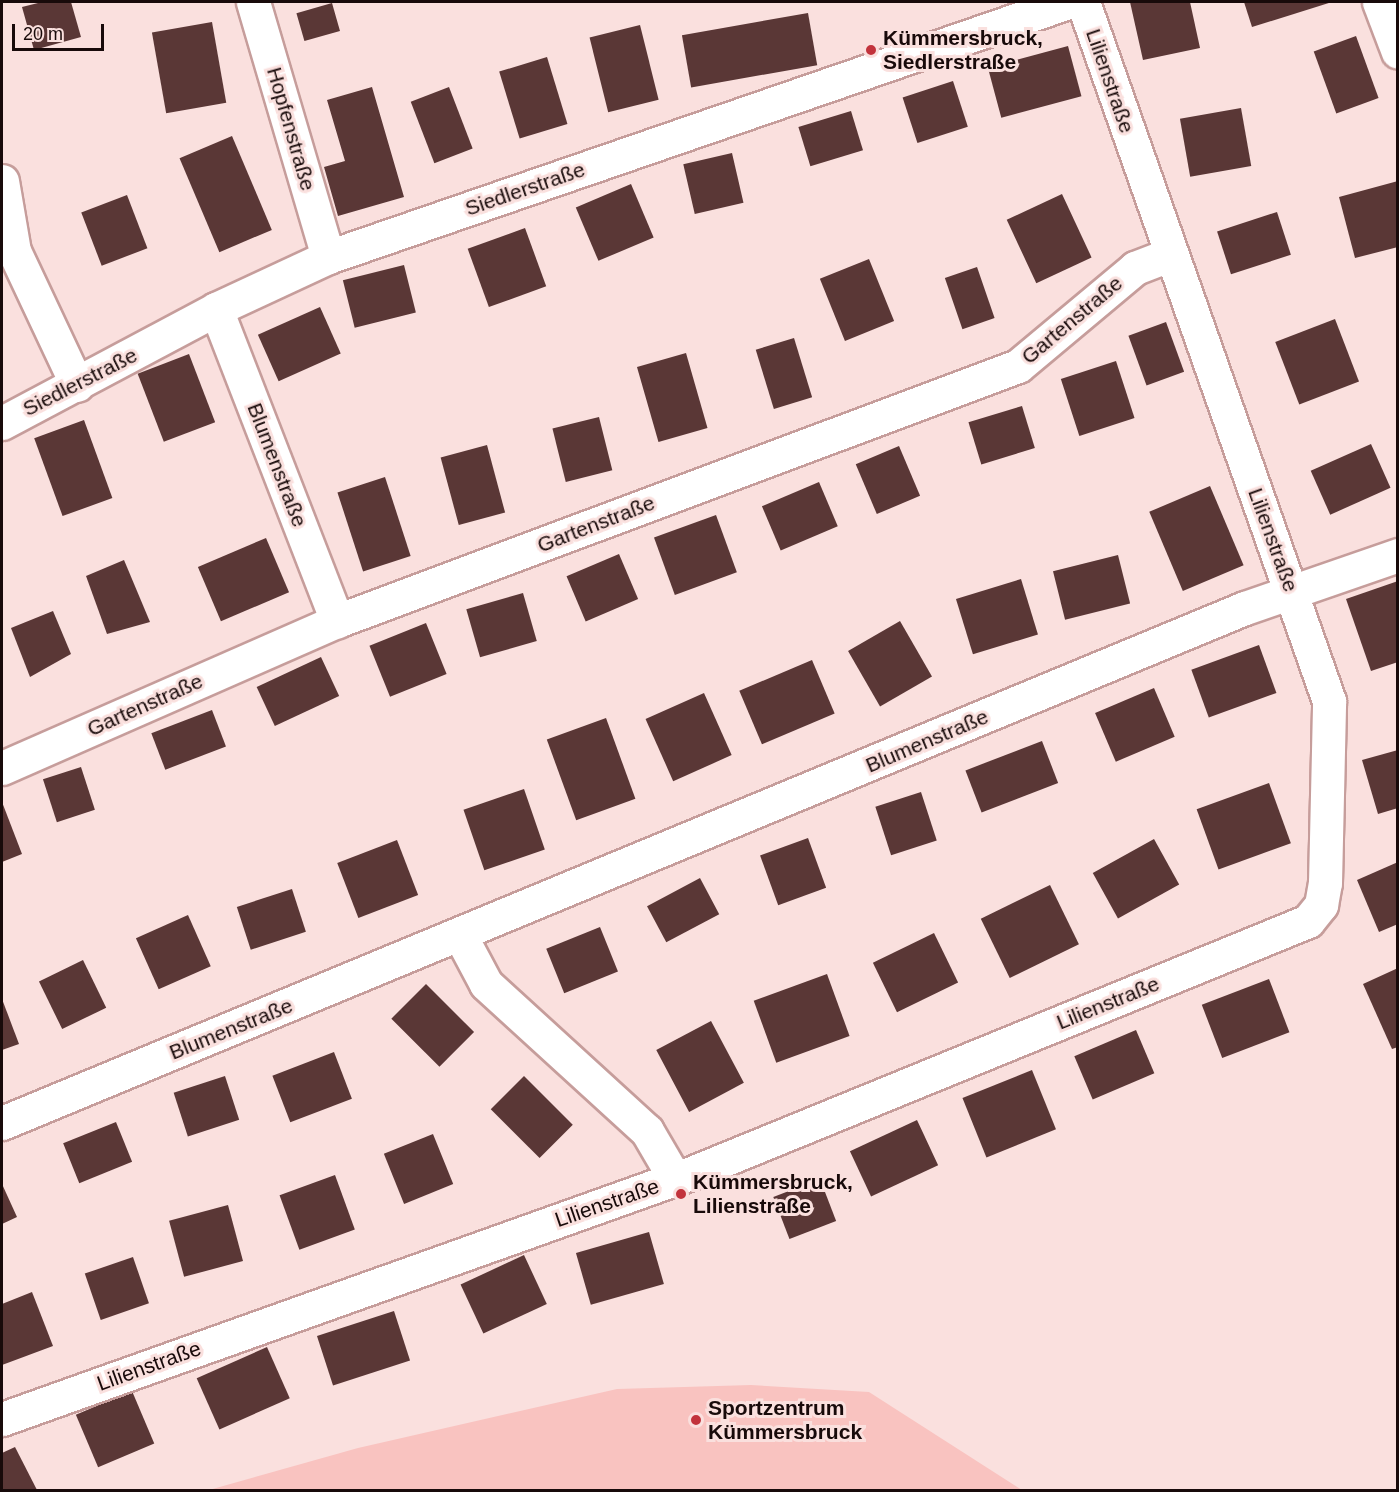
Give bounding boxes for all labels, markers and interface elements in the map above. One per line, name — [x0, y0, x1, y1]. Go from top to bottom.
scale bar — [15, 12, 106, 50]
text: 20 m — [23, 24, 63, 44]
place label: Kümmersbruck, Siedlerstraße — [883, 25, 1043, 75]
street label: Lilienstraße — [1080, 26, 1140, 136]
marker: Kümmersbruck, Siedlerstraße — [864, 43, 878, 57]
street label: Hopfenstraße — [261, 64, 321, 194]
street label: Siedlerstraße — [462, 157, 588, 221]
street label: Gartenstraße — [1017, 271, 1127, 369]
street label: Siedlerstraße — [19, 342, 141, 422]
street label: Blumenstraße — [242, 399, 312, 531]
street label: Lilienstraße — [1243, 485, 1303, 595]
street label: Gartenstraße — [534, 490, 658, 558]
street label: Gartenstraße — [83, 668, 207, 742]
street label: Blumenstraße — [862, 704, 992, 778]
street label: Lilienstraße — [1053, 971, 1163, 1035]
street label: Blumenstraße — [166, 993, 296, 1065]
place label: Kümmersbruck, Lilienstraße — [693, 1169, 853, 1219]
street label: Lilienstraße — [552, 1173, 662, 1233]
marker: Kümmersbruck, Lilienstraße — [674, 1187, 688, 1201]
street label: Lilienstraße — [94, 1336, 204, 1396]
place label: Sportzentrum Kümmersbruck — [708, 1395, 862, 1445]
marker: Sportzentrum Kümmersbruck — [689, 1413, 703, 1427]

